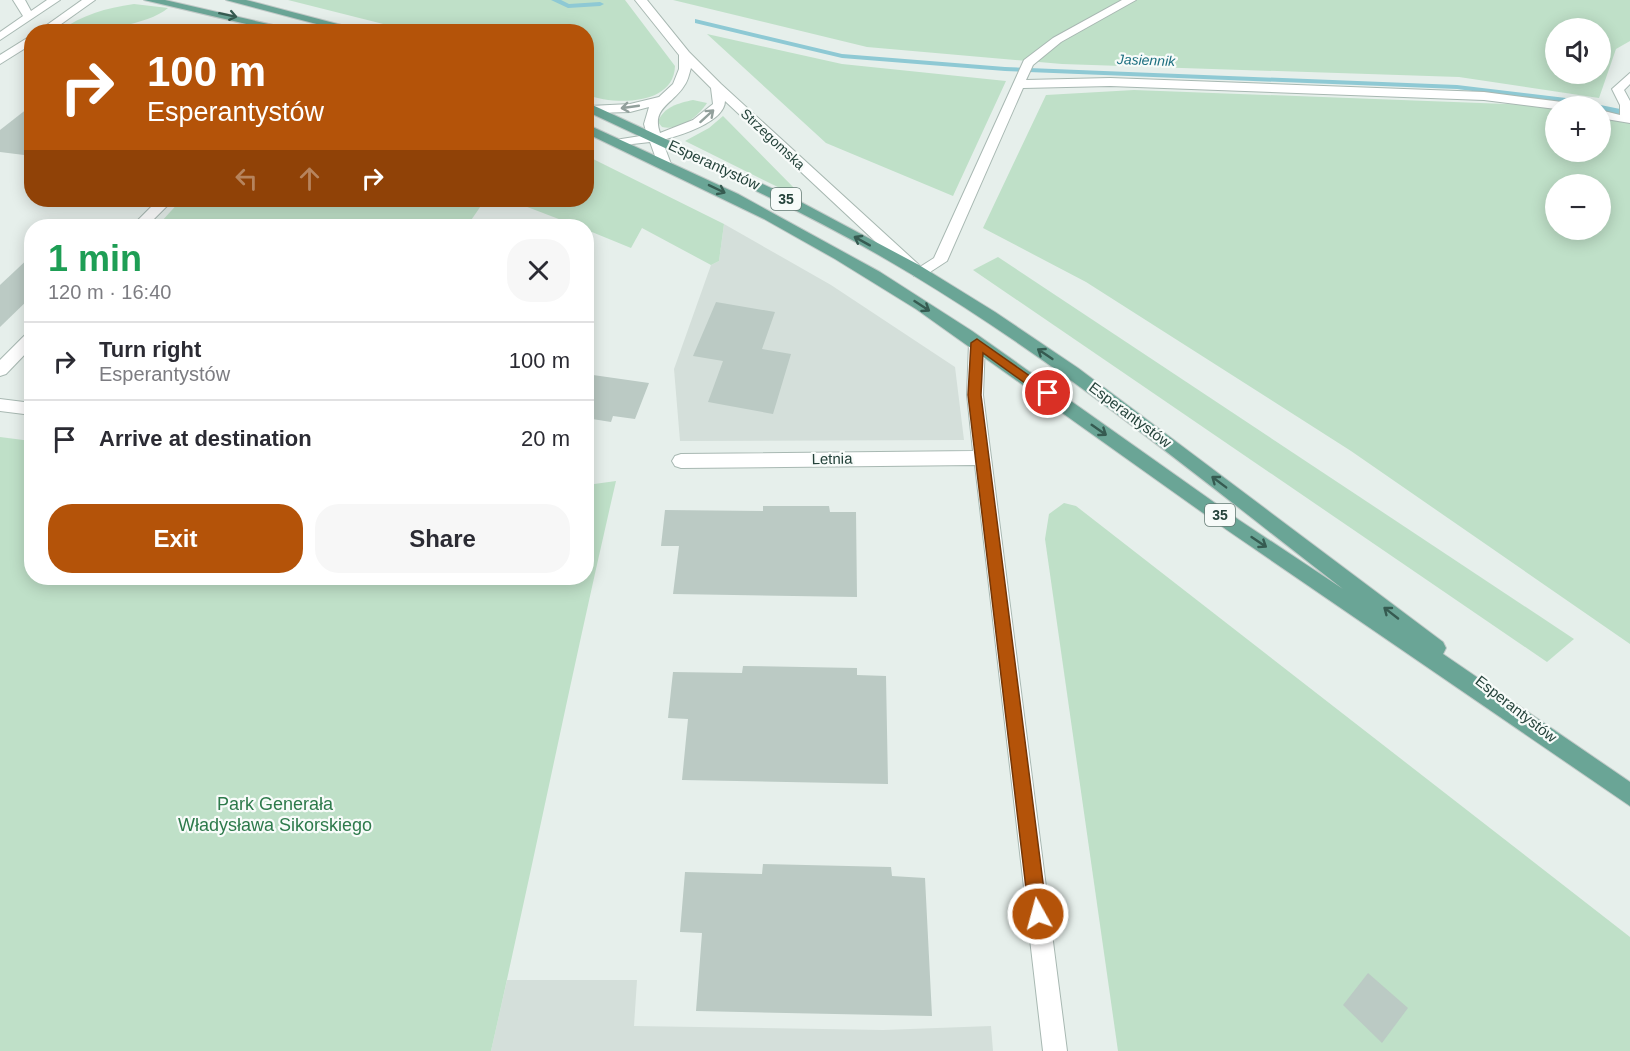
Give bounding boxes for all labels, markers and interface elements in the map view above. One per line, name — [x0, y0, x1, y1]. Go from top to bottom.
one-way arrow — [218, 10, 238, 21]
map controls — [1545, 18, 1611, 240]
button: sound — [1545, 18, 1611, 84]
icon: right — [48, 48, 126, 126]
text: 100 m — [147, 48, 266, 95]
water label: Jasiennik — [1116, 51, 1176, 69]
button: + — [1545, 96, 1611, 162]
text: Esperantystów — [147, 97, 324, 127]
one-way arrow — [621, 102, 641, 113]
street label: Strzegomska — [738, 105, 808, 173]
one-way arrow — [700, 109, 715, 123]
street label: Esperantystów — [666, 136, 763, 193]
icon: left — [230, 162, 263, 195]
icon: ahead — [293, 162, 326, 195]
icon: right — [356, 162, 389, 195]
button: − — [1545, 174, 1611, 240]
one-way arrow — [707, 183, 725, 195]
road number: 35 — [771, 188, 801, 210]
one-way arrow — [854, 235, 872, 246]
text: 1 min — [48, 238, 142, 279]
button: close — [507, 239, 570, 302]
text: 120 m · 16:40 — [48, 281, 171, 303]
one-way arrow — [913, 301, 930, 313]
text: Turn right — [99, 337, 201, 362]
icon: right — [48, 345, 81, 378]
one-way arrow — [1037, 347, 1054, 360]
text: 100 m — [509, 348, 570, 373]
text: Esperantystów — [99, 363, 230, 385]
pin — [1022, 367, 1073, 418]
icon: arrive — [1031, 376, 1064, 409]
street label: Esperantystów — [1086, 378, 1175, 451]
icon: arrive — [48, 423, 81, 456]
one-way arrow — [1091, 424, 1107, 436]
text: Arrive at destination — [99, 426, 312, 451]
text: 20 m — [521, 426, 570, 451]
street label: Letnia — [811, 450, 853, 467]
one-way arrow — [1211, 476, 1227, 489]
button: Exit — [48, 504, 303, 573]
button: Share — [315, 504, 570, 573]
road number: 35 — [1205, 504, 1235, 526]
one-way arrow — [1250, 536, 1267, 548]
one-way arrow — [1383, 607, 1399, 620]
street label: Esperantystów — [1472, 672, 1560, 746]
park label: Park Generała Władysława Sikorskiego — [178, 794, 372, 835]
position arrow — [1006, 882, 1070, 946]

